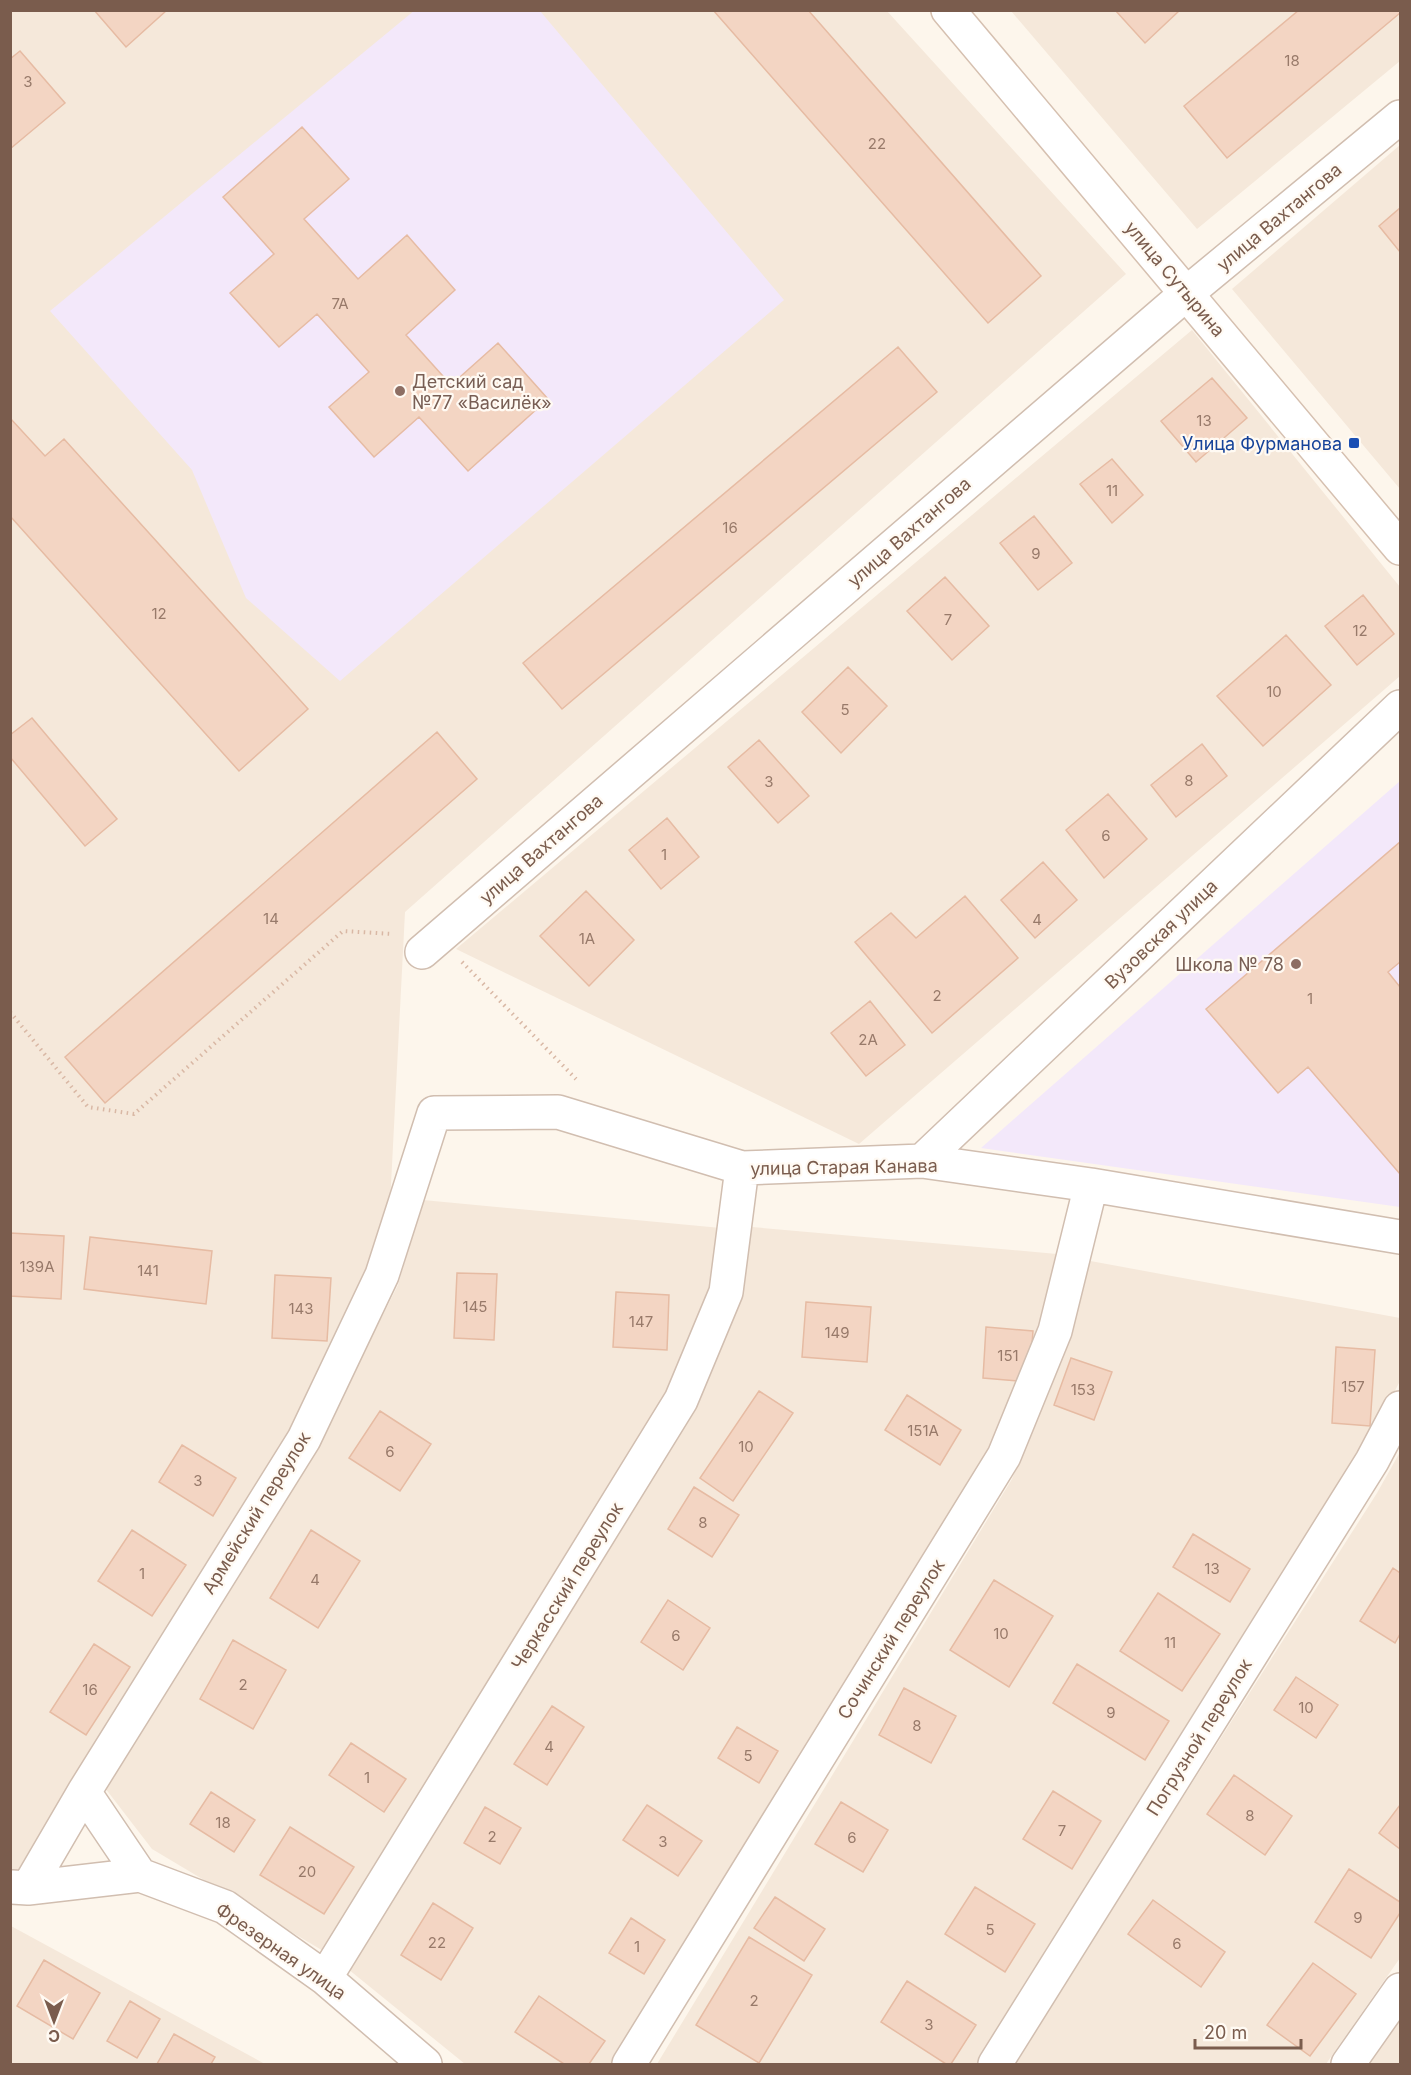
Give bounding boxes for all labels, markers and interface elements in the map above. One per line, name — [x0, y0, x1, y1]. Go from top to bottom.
house number: 18 — [1284, 51, 1300, 70]
house number: 3 — [23, 72, 33, 91]
house number: 22 — [868, 134, 886, 153]
street label: улица Вахтангова — [1212, 159, 1346, 275]
street label: улица Сутырина — [1121, 217, 1229, 341]
house number: 7А — [331, 294, 349, 313]
place label: Детский сад №77 «Василёк» — [412, 371, 552, 413]
marker: Детский сад №77 «Василёк» — [393, 384, 407, 398]
house number: 13 — [1196, 411, 1212, 430]
place label: Улица Фурманова — [1182, 433, 1342, 454]
marker: Улица Фурманова — [1347, 436, 1361, 450]
street label: улица Вахтангова — [843, 473, 975, 591]
house number: 11 — [1106, 481, 1118, 500]
house number: 16 — [722, 518, 738, 537]
house number: 9 — [1031, 544, 1041, 563]
house number: 12 — [151, 604, 167, 623]
house number: 7 — [944, 610, 952, 629]
house number: 12 — [1352, 621, 1368, 640]
house number: 10 — [1266, 682, 1282, 701]
house number: 5 — [840, 700, 850, 719]
house number: 8 — [1184, 771, 1194, 790]
house number: 3 — [764, 772, 774, 791]
street label: улица Вахтангова — [475, 790, 607, 908]
house number: 6 — [1101, 826, 1111, 845]
house number: 1 — [661, 845, 667, 864]
street label: Вузовская улица — [1101, 875, 1221, 993]
house number: 14 — [263, 909, 279, 928]
house number: 4 — [1032, 910, 1042, 929]
house number: 1А — [579, 929, 595, 948]
place label: Школа № 78 — [1175, 954, 1284, 975]
marker: Школа № 78 — [1289, 957, 1303, 971]
house number: 2 — [932, 986, 942, 1005]
house number: 1 — [1307, 989, 1313, 1008]
house number: 2А — [858, 1030, 878, 1049]
street label: улица Старая Канава — [750, 1155, 938, 1179]
house number: 139А — [19, 1257, 55, 1276]
house number: 141 — [137, 1261, 159, 1280]
house number: 145 — [463, 1297, 487, 1316]
house number: 143 — [288, 1299, 314, 1318]
house number: 147 — [629, 1312, 653, 1331]
house number: 149 — [824, 1323, 850, 1342]
house number: 151 — [997, 1346, 1019, 1365]
house number: 157 — [1341, 1377, 1365, 1396]
house number: 153 — [1071, 1380, 1095, 1399]
house number: 151А — [907, 1421, 939, 1440]
street label: Армейский переулок — [197, 1428, 315, 1598]
house number: 10 — [738, 1437, 754, 1456]
house number: 6 — [385, 1442, 395, 1461]
house number: 3 — [193, 1471, 203, 1490]
street label: Черкасский переулок — [507, 1498, 627, 1673]
house number: 8 — [698, 1513, 708, 1532]
street label: Сочинский переулок — [833, 1555, 949, 1723]
house number: 13 — [1204, 1559, 1220, 1578]
house number: 1 — [139, 1564, 145, 1583]
house number: 4 — [310, 1570, 320, 1589]
house number: 10 — [993, 1624, 1009, 1643]
house number: 6 — [671, 1626, 681, 1645]
house number: 11 — [1164, 1633, 1176, 1652]
street label: Погрузной переулок — [1142, 1654, 1256, 1819]
house number: 2 — [238, 1675, 248, 1694]
house number: 16 — [82, 1680, 98, 1699]
house number: 10 — [1298, 1698, 1314, 1717]
house number: 9 — [1106, 1703, 1116, 1722]
house number: 8 — [912, 1716, 922, 1735]
house number: 4 — [544, 1737, 554, 1756]
house number: 5 — [743, 1746, 753, 1765]
house number: 1 — [364, 1768, 370, 1787]
house number: 8 — [1245, 1806, 1255, 1825]
house number: 18 — [215, 1813, 231, 1832]
house number: 7 — [1058, 1821, 1066, 1840]
house number: 2 — [487, 1827, 497, 1846]
house number: 6 — [847, 1828, 857, 1847]
house number: 3 — [658, 1832, 668, 1851]
house number: 20 — [298, 1862, 316, 1881]
street label: Фрезерная улица — [212, 1898, 350, 2004]
house number: 9 — [1353, 1908, 1363, 1927]
house number: 5 — [985, 1920, 995, 1939]
house number: 22 — [428, 1933, 446, 1952]
house number: 6 — [1172, 1934, 1182, 1953]
house number: 1 — [634, 1937, 640, 1956]
north arrow — [24, 1991, 84, 2051]
house number: 2 — [749, 1991, 759, 2010]
scale bar — [1195, 2012, 1302, 2050]
house number: 3 — [924, 2015, 934, 2034]
text: 20 m — [1204, 2022, 1247, 2043]
text: С — [48, 2026, 60, 2046]

